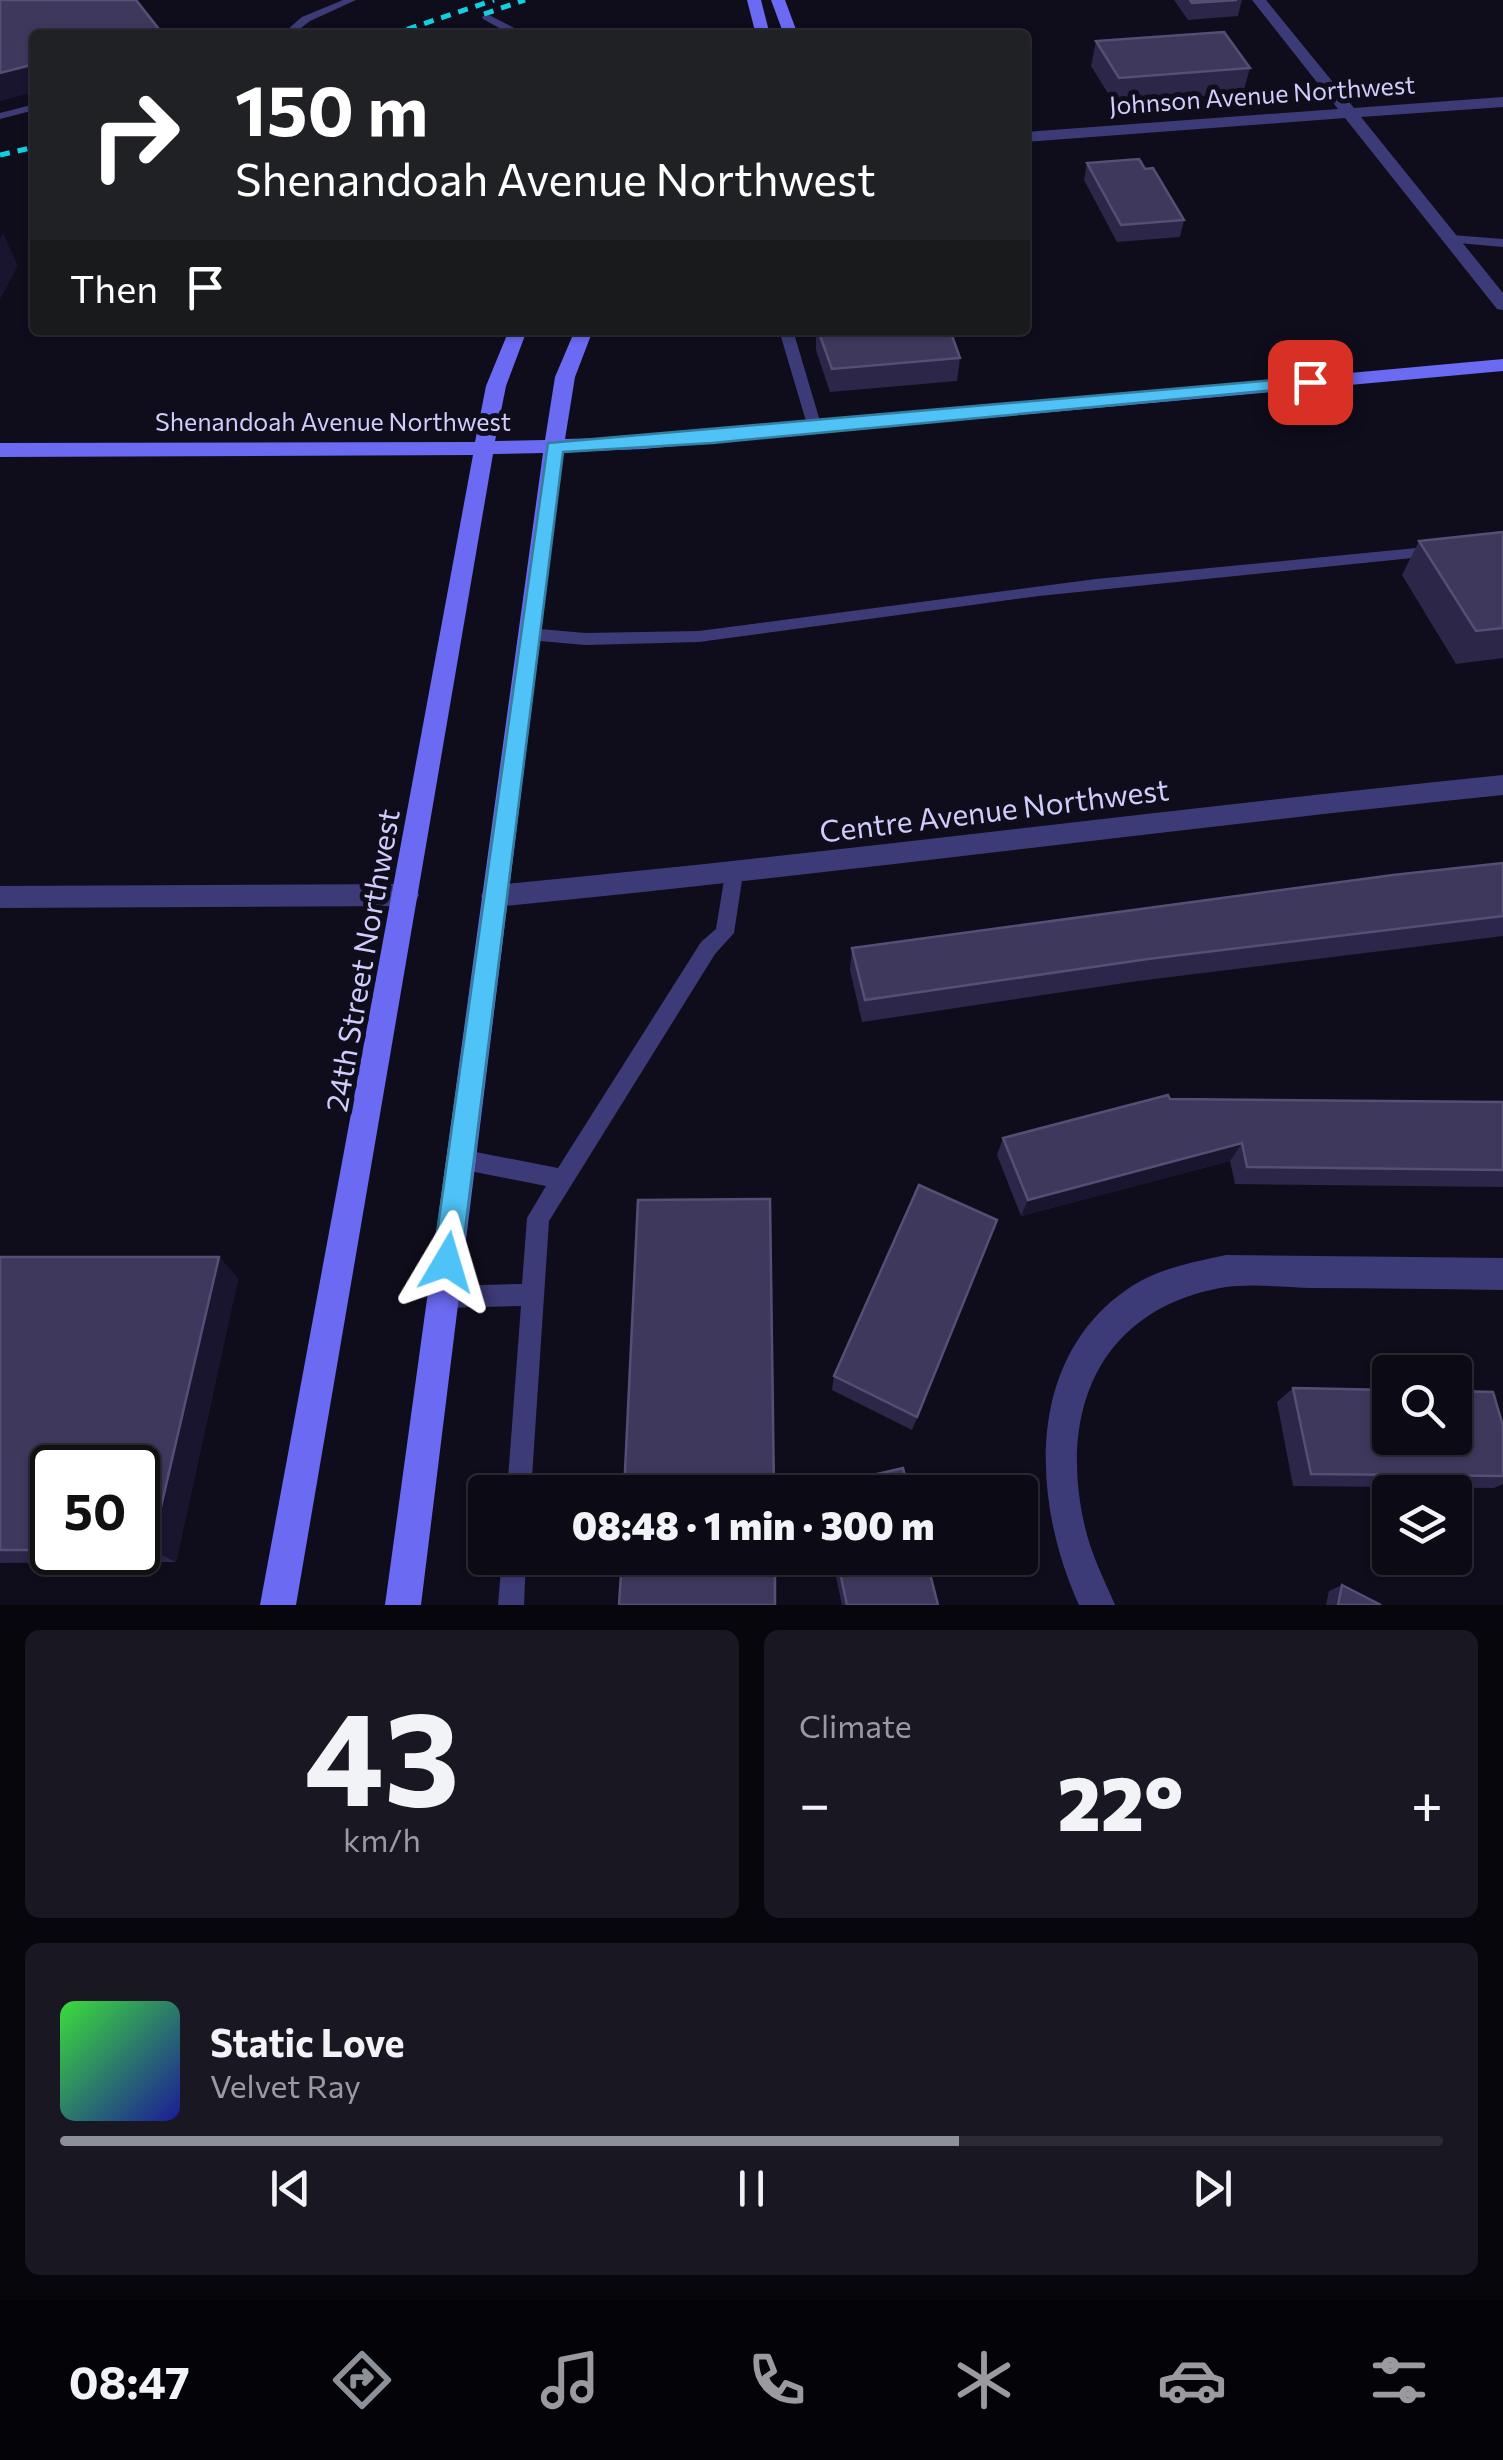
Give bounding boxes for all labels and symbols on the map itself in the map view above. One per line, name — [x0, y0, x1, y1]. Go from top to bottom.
street label: Johnson Avenue Northwest — [1108, 68, 1416, 120]
pin — [1268, 340, 1353, 425]
street label: Shenandoah Avenue Northwest — [155, 406, 511, 436]
street label: Centre Avenue Northwest — [817, 769, 1171, 849]
street label: 24th Street Northwest — [316, 806, 406, 1114]
position arrow — [395, 1210, 499, 1314]
speed limit sign: 50 — [30, 1445, 160, 1575]

